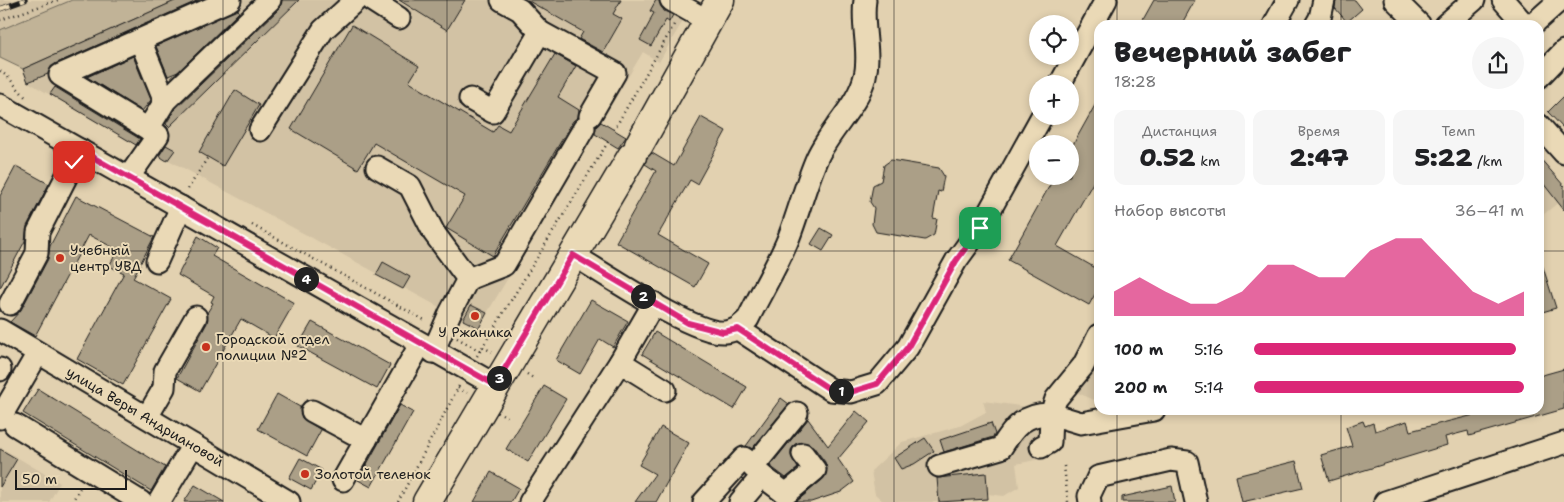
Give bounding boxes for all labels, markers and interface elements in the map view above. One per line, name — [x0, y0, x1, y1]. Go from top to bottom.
map controls — [1029, 15, 1079, 185]
button: locate — [1029, 15, 1079, 65]
text: Вечерний забег — [1114, 33, 1351, 71]
button: share — [1472, 37, 1524, 89]
text: 18:28 — [1114, 71, 1156, 92]
button: + — [1029, 75, 1079, 125]
text: Дистанция — [1142, 122, 1217, 140]
text: Время — [1298, 122, 1340, 140]
text: Темп — [1441, 122, 1475, 140]
button: − — [1029, 135, 1079, 185]
text: 0.52 — [1139, 140, 1196, 174]
text: 2:47 — [1289, 140, 1349, 174]
text: 5:22 — [1414, 140, 1472, 174]
pin — [53, 141, 95, 183]
icon: check — [60, 148, 88, 176]
text: km — [1196, 152, 1220, 170]
text: /km — [1472, 152, 1502, 170]
text: Набор высоты — [1114, 200, 1226, 221]
text: 36–41 m — [1454, 200, 1524, 221]
pin — [959, 207, 1001, 249]
icon: arrive — [966, 214, 994, 242]
place label: Учебный центр УВД — [70, 241, 142, 275]
marker: Учебный центр УВД — [54, 252, 66, 264]
pin: 4 — [294, 266, 318, 292]
text: 4 — [302, 270, 311, 288]
pin: 2 — [630, 284, 656, 308]
text: 2 — [639, 287, 648, 305]
marker: У Ржаника — [469, 310, 481, 322]
place label: У Ржаника — [438, 323, 512, 341]
place label: Городской отдел полиции №2 — [216, 330, 330, 364]
text: 100 m — [1114, 339, 1163, 360]
text: 5:16 — [1194, 339, 1224, 360]
marker: Городской отдел полиции №2 — [200, 341, 212, 353]
street label: улица Веры Андриановой — [63, 363, 227, 470]
pin: 3 — [486, 366, 512, 390]
text: 3 — [495, 369, 504, 387]
text: 200 m — [1114, 377, 1167, 398]
text: 5:14 — [1194, 377, 1224, 398]
pin: 1 — [828, 378, 854, 404]
text: 1 — [838, 382, 845, 400]
place label: Золотой теленок — [315, 465, 431, 483]
scale bar — [15, 467, 128, 490]
marker: Золотой теленок — [299, 468, 311, 480]
text: 50 m — [22, 470, 57, 488]

